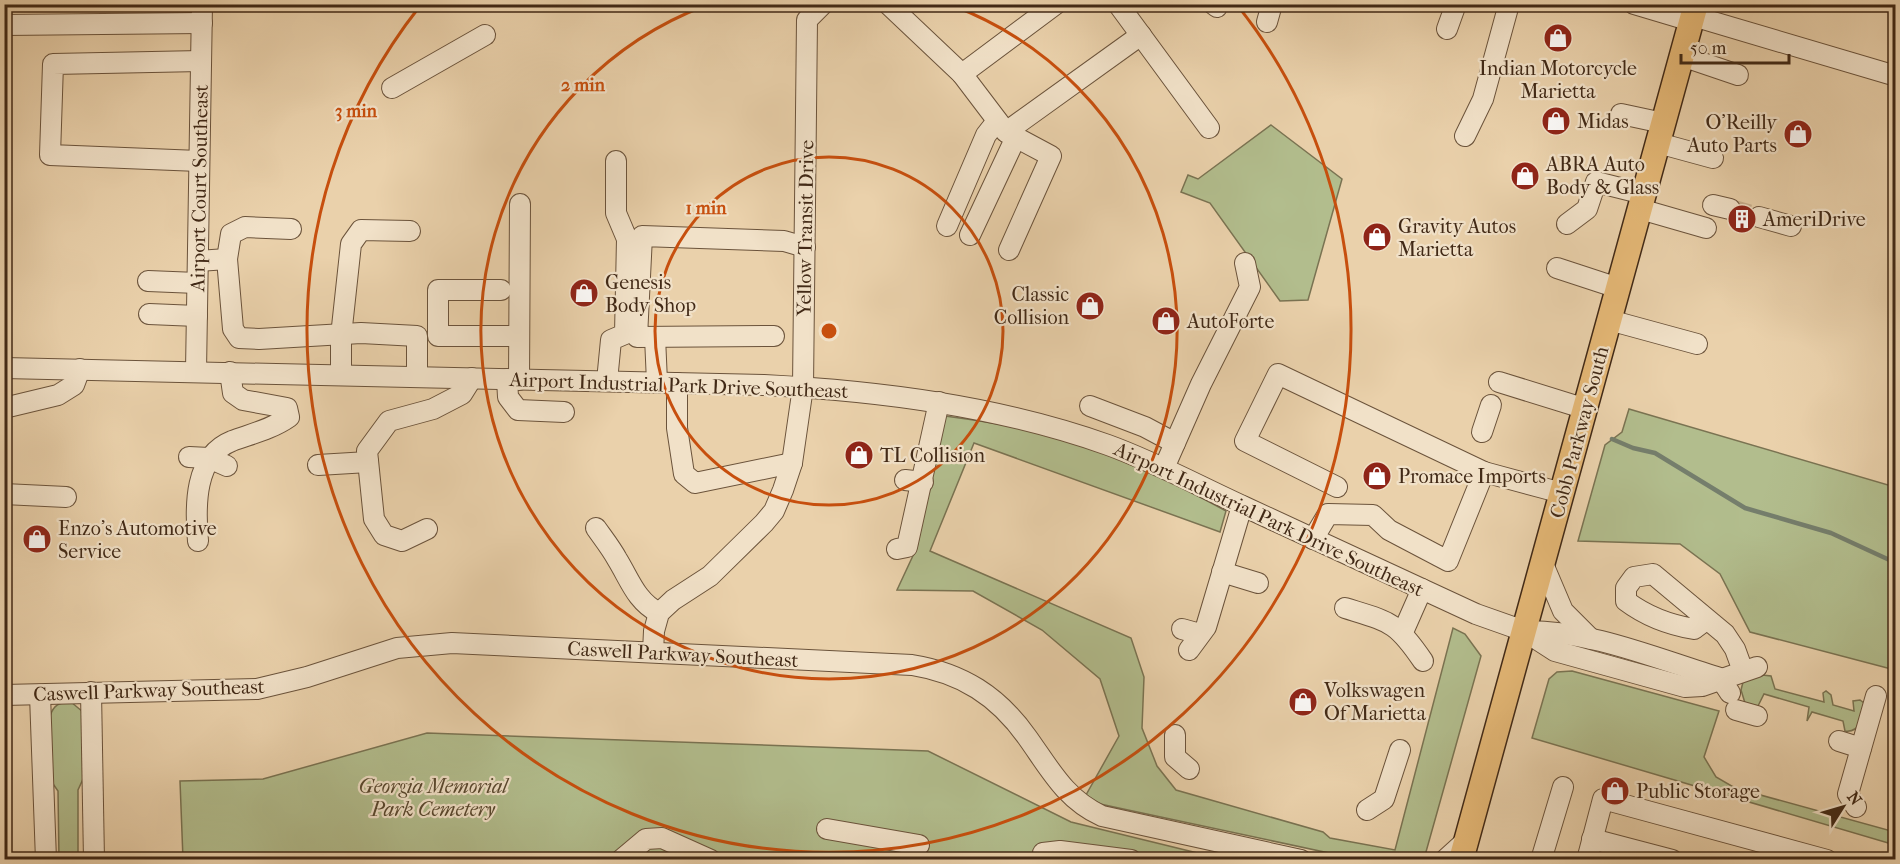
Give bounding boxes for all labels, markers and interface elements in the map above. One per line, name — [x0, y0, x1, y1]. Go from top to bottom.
shop icon: Indian Motorcycle Marietta — [1542, 22, 1574, 54]
scale bar — [1681, 27, 1789, 65]
text: 50 m — [1690, 38, 1727, 59]
place label: Indian Motorcycle Marietta — [1479, 57, 1637, 103]
text: 2 min — [561, 75, 605, 96]
street label: Airport Court Southeast — [186, 84, 213, 293]
text: 3 min — [335, 101, 378, 122]
shop icon: Midas — [1540, 105, 1572, 137]
place label: Midas — [1577, 110, 1629, 133]
place label: O'Reilly Auto Parts — [1686, 111, 1778, 157]
shop icon: O'Reilly Auto Parts — [1782, 118, 1814, 150]
street label: Yellow Transit Drive — [792, 140, 819, 317]
place label: ABRA Auto Body & Glass — [1545, 153, 1659, 199]
shop icon: ABRA Auto Body & Glass — [1509, 160, 1541, 192]
text: 1 min — [685, 198, 727, 219]
building icon: AmeriDrive — [1726, 203, 1758, 235]
place label: AmeriDrive — [1762, 208, 1866, 231]
place label: Gravity Autos Marietta — [1398, 215, 1516, 261]
shop icon: Gravity Autos Marietta — [1361, 221, 1393, 253]
place label: Genesis Body Shop — [605, 271, 696, 317]
shop icon: Genesis Body Shop — [568, 277, 600, 309]
place label: Classic Collision — [994, 283, 1069, 329]
shop icon: Classic Collision — [1074, 290, 1106, 322]
shop icon: AutoForte — [1150, 305, 1182, 337]
place label: AutoForte — [1186, 310, 1274, 333]
centre of rings — [819, 321, 839, 341]
street label: Cobb Parkway South — [1545, 343, 1614, 521]
street label: Airport Industrial Park Drive Southeast — [508, 368, 849, 403]
street label: Airport Industrial Park Drive Southeast — [1109, 437, 1427, 602]
shop icon: TL Collision — [843, 439, 875, 471]
place label: TL Collision — [880, 444, 985, 467]
shop icon: Promace Imports — [1361, 460, 1393, 492]
place label: Promace Imports — [1398, 465, 1546, 488]
place label: Enzo's Automotive Service — [58, 517, 217, 563]
shop icon: Enzo's Automotive Service — [21, 523, 53, 555]
street label: Caswell Parkway Southeast — [567, 637, 799, 672]
street label: Caswell Parkway Southeast — [33, 675, 265, 706]
place label: Volkswagen Of Marietta — [1323, 679, 1427, 725]
shop icon: Volkswagen Of Marietta — [1287, 686, 1319, 718]
park label: Georgia Memorial Park Cemetery — [359, 775, 509, 821]
shop icon: Public Storage — [1599, 775, 1631, 807]
north arrow — [1813, 777, 1873, 837]
place label: Public Storage — [1636, 780, 1760, 803]
text: N — [1843, 788, 1866, 810]

